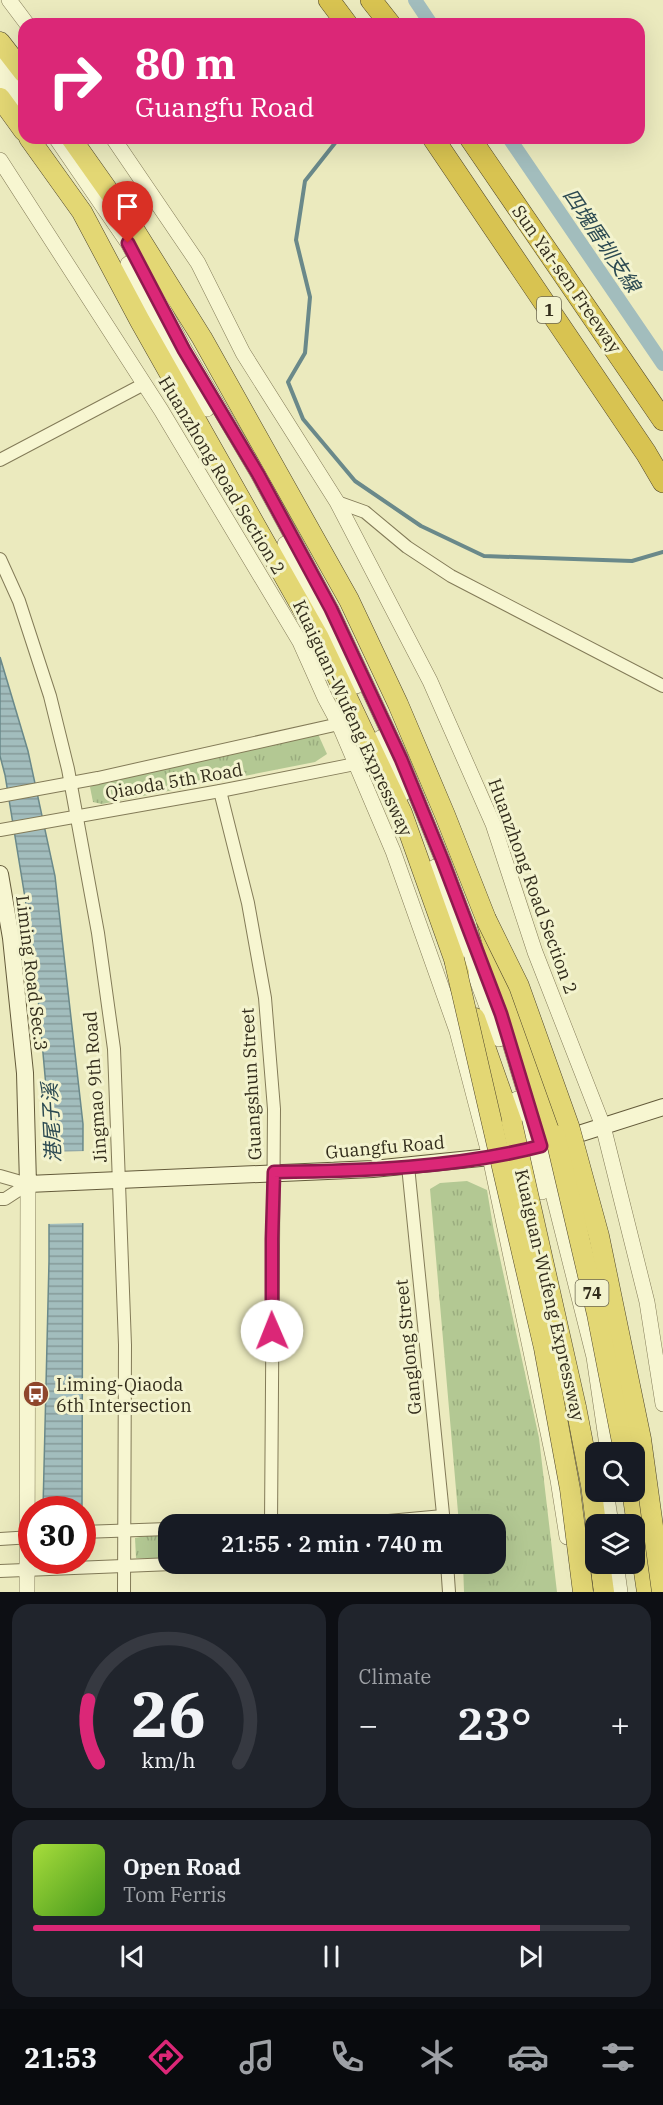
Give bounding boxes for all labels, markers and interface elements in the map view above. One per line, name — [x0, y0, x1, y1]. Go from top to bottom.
text: 80 m — [135, 36, 236, 91]
icon: right — [36, 42, 114, 120]
text: Guangfu Road — [135, 89, 314, 124]
pin — [102, 181, 153, 243]
water label: 四塊厝圳支線 — [557, 183, 648, 299]
icon: arrive — [111, 190, 144, 223]
street label: Sun Yat-sen Freeway — [507, 200, 627, 358]
road number: 1 — [537, 297, 561, 323]
street label: Huanzhong Road Section 2 — [153, 371, 291, 579]
street label: Kuaiguan-Wufeng Expressway — [288, 596, 418, 840]
street label: Qiaoda 5th Road — [103, 758, 245, 804]
street label: Huanzhong Road Section 2 — [483, 775, 583, 997]
street label: Liming Road Sec.3 — [11, 894, 53, 1052]
street label: Guangshun Street — [236, 1007, 266, 1161]
street label: Jingmao 9th Road — [78, 1010, 112, 1164]
water label: 港尾子溪 — [35, 1079, 67, 1164]
street label: Guangfu Road — [324, 1130, 446, 1164]
street label: Kuaiguan-Wufeng Expressway — [510, 1167, 590, 1424]
street label: Ganglong Street — [389, 1278, 427, 1416]
road number: 74 — [576, 1280, 608, 1306]
position arrow — [240, 1299, 304, 1363]
place label: Liming-Qiaoda 6th Intersection — [56, 1373, 192, 1417]
bus stop icon: Liming-Qiaoda 6th Intersection — [21, 1379, 51, 1409]
map controls — [585, 1442, 645, 1574]
button: search — [585, 1442, 645, 1502]
speed limit sign: 30 — [18, 1496, 96, 1574]
button: layers — [585, 1514, 645, 1574]
text: 21:55 · 2 min · 740 m — [221, 1529, 443, 1558]
text: Climate — [359, 1663, 431, 1690]
text: 26 — [131, 1673, 206, 1754]
text: 23° — [457, 1694, 532, 1752]
text: − — [359, 1703, 378, 1746]
text: + — [610, 1703, 630, 1746]
text: km/h — [142, 1746, 196, 1774]
text: Open Road — [123, 1852, 241, 1881]
text: Tom Ferris — [123, 1881, 226, 1908]
icon: previous — [116, 1940, 149, 1973]
icon: pause — [315, 1940, 348, 1973]
icon: next — [514, 1940, 547, 1973]
icon: directions — [145, 2036, 187, 2078]
icon: music — [236, 2036, 278, 2078]
icon: phone — [326, 2036, 368, 2078]
icon: climate — [416, 2036, 458, 2078]
icon: car — [507, 2036, 549, 2078]
icon: filters — [597, 2036, 639, 2078]
text: 21:53 — [24, 2040, 97, 2075]

